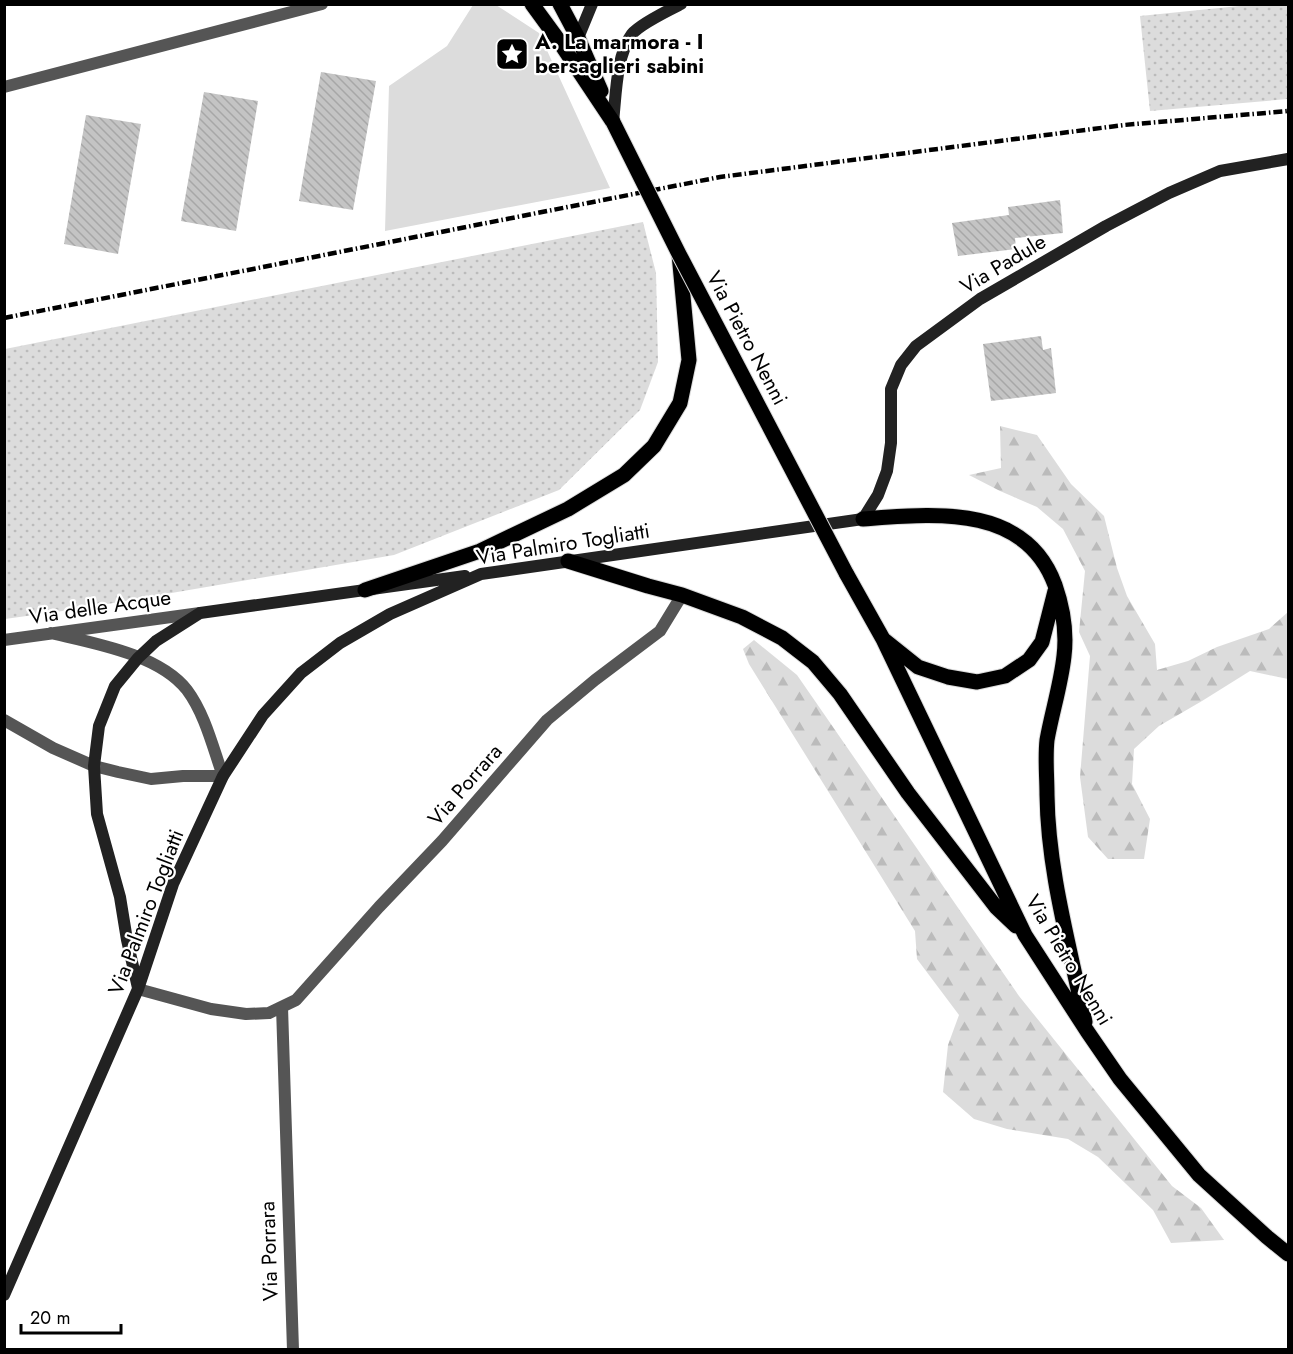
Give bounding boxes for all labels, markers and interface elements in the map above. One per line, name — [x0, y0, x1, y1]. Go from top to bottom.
place label: A. La marmora - I bersaglieri sabini — [534, 27, 704, 81]
place icon: A. La marmora - I bersaglieri sabini — [494, 36, 530, 72]
street label: Via Padule — [954, 226, 1052, 301]
street label: Via Pietro Nenni — [699, 266, 795, 410]
street label: Via Palmiro Togliatti — [474, 515, 652, 573]
street label: Via delle Acque — [27, 582, 173, 632]
street label: Via Porrara — [421, 737, 509, 833]
street label: Via Palmiro Togliatti — [101, 825, 191, 999]
street label: Via Pietro Nenni — [1018, 889, 1120, 1031]
street label: Via Porrara — [252, 1201, 286, 1301]
scale bar — [21, 1297, 122, 1335]
text: 20 m — [30, 1305, 70, 1331]

